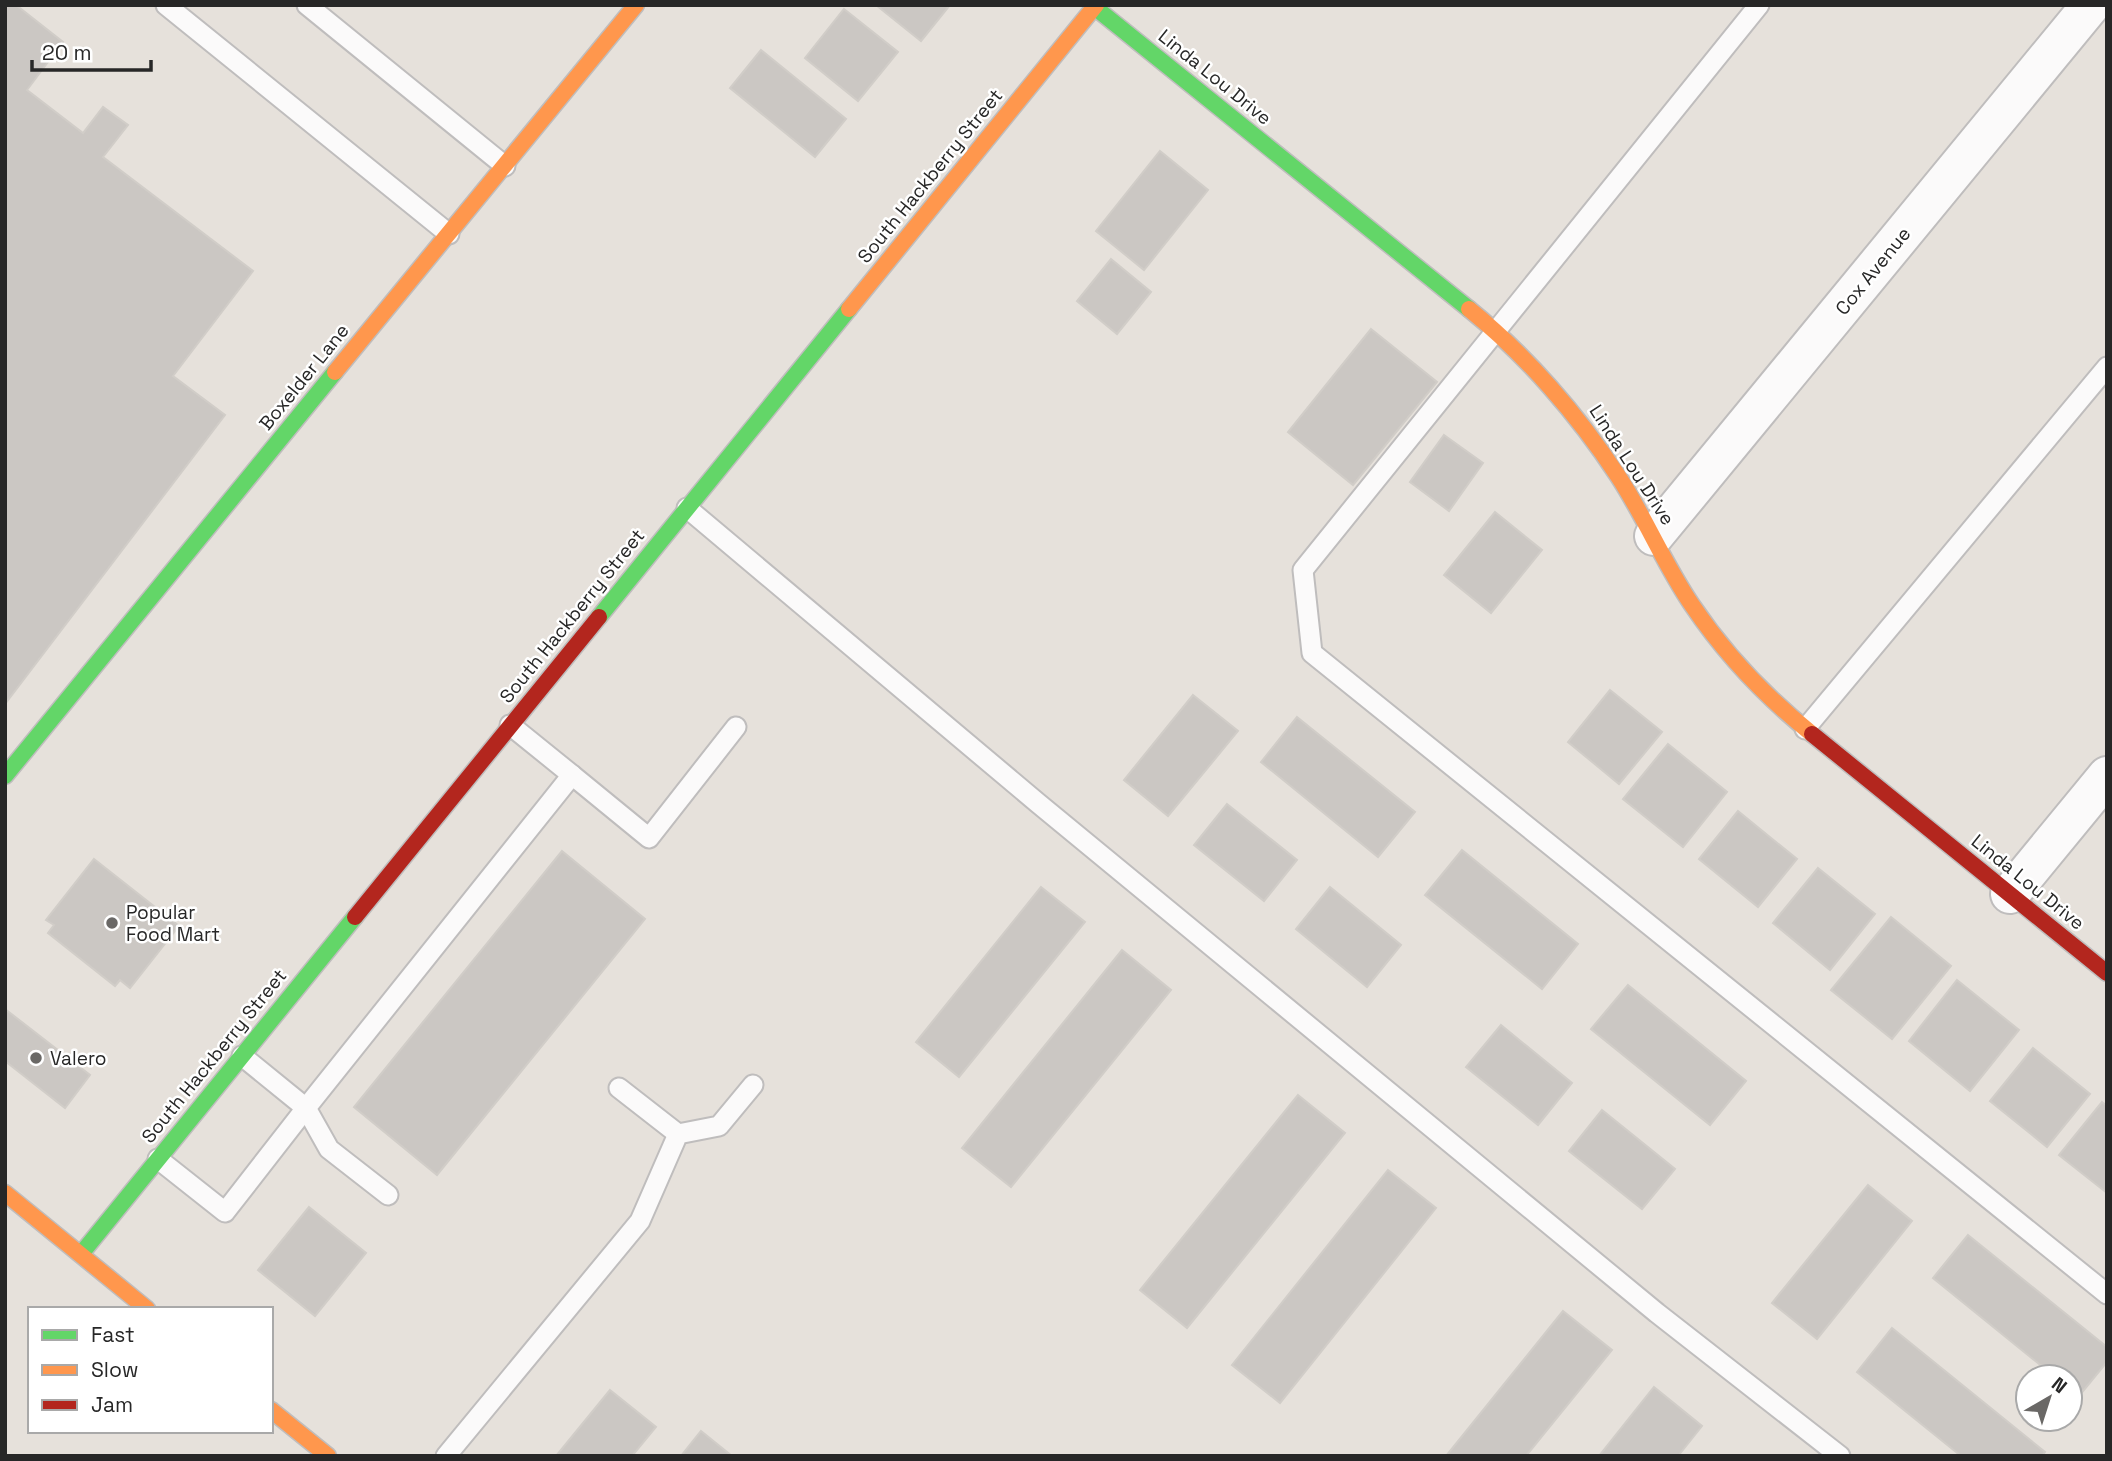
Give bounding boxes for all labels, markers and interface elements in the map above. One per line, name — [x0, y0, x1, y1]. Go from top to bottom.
street label: Linda Lou Drive — [1153, 24, 1277, 130]
scale bar — [32, 28, 150, 72]
text: 20 m — [42, 39, 92, 66]
street label: South Hackberry Street — [852, 84, 1008, 268]
street label: Cox Avenue — [1830, 222, 1916, 320]
street label: Boxelder Lane — [253, 319, 355, 435]
street label: Linda Lou Drive — [1584, 400, 1680, 530]
street label: South Hackberry Street — [494, 524, 650, 708]
street label: Linda Lou Drive — [1966, 829, 2090, 935]
place label: Popular Food Mart — [126, 900, 220, 947]
marker: Popular Food Mart — [104, 915, 120, 931]
street label: South Hackberry Street — [136, 964, 292, 1148]
place label: Valero — [50, 1046, 106, 1071]
marker: Valero — [28, 1050, 44, 1066]
legend — [28, 1307, 273, 1433]
text: Fast — [91, 1321, 135, 1348]
text: Slow — [91, 1356, 139, 1383]
north arrow — [2014, 1363, 2084, 1433]
text: N — [2047, 1371, 2072, 1399]
text: Jam — [91, 1391, 133, 1418]

